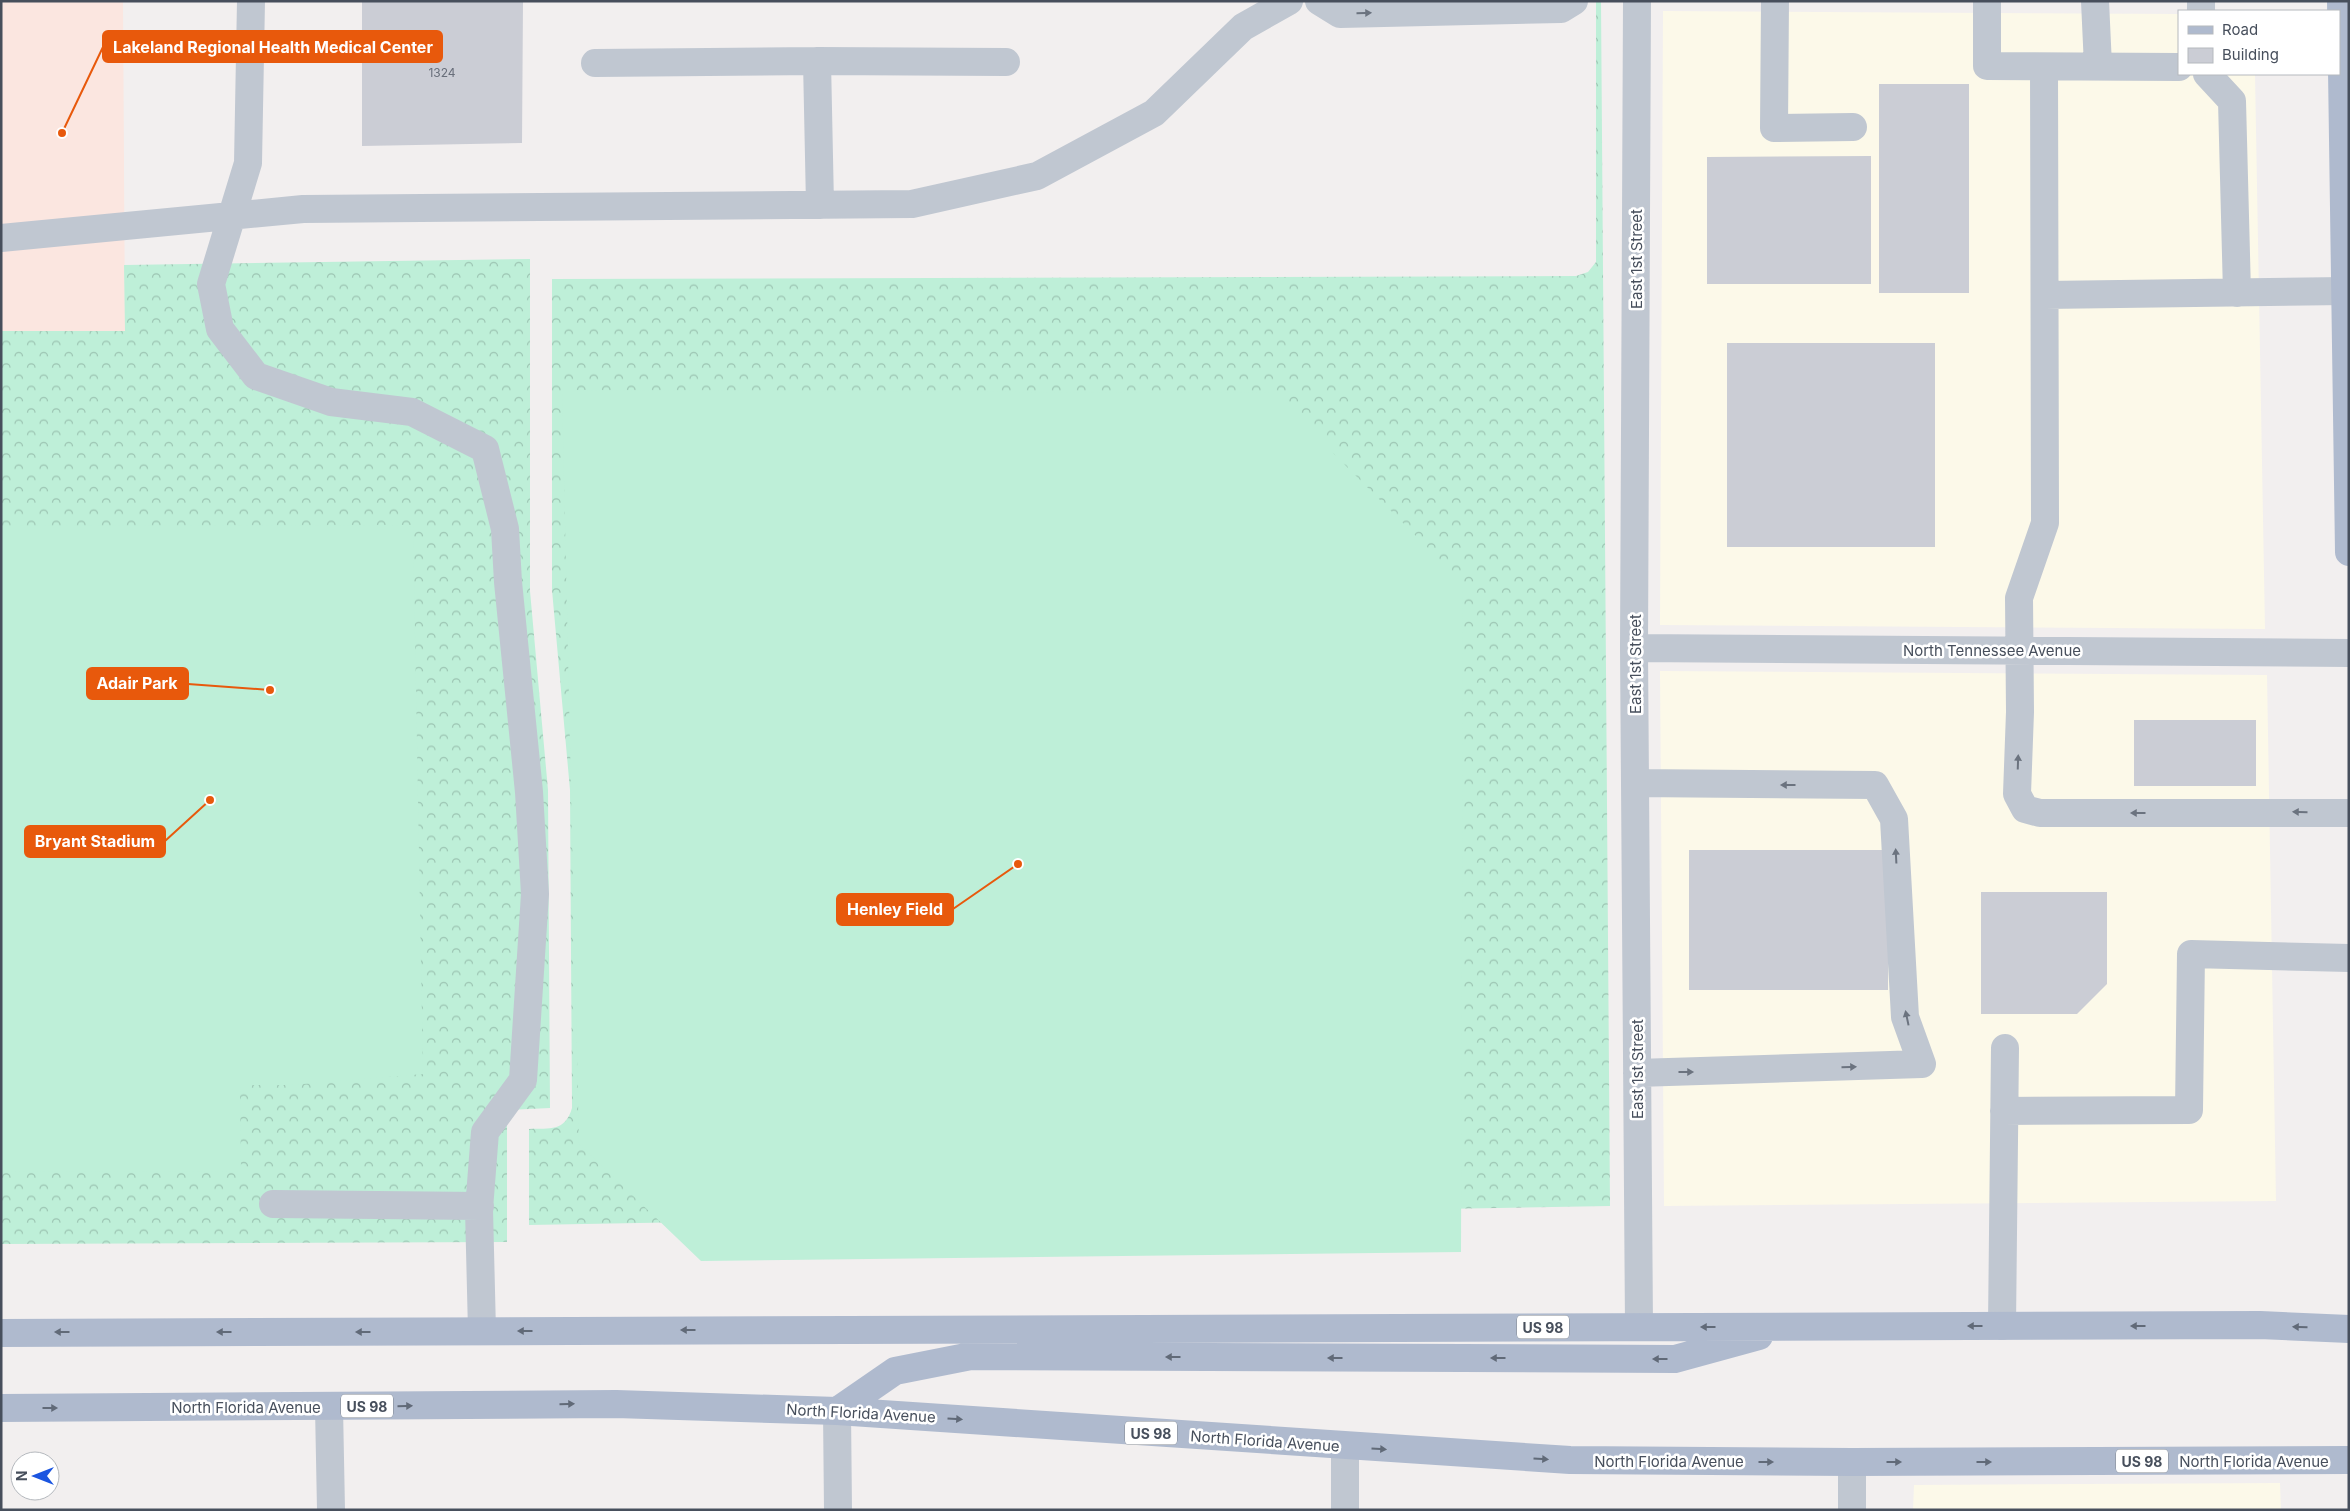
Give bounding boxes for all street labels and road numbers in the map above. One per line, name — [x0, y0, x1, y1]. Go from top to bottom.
street label: East 1st Street — [1627, 209, 1646, 309]
street label: East 1st Street — [1626, 614, 1645, 714]
street label: North Tennessee Avenue — [1903, 641, 2081, 660]
street label: East 1st Street — [1628, 1019, 1647, 1119]
road number: US 98 — [1517, 1315, 1569, 1338]
road number: US 98 — [341, 1394, 393, 1418]
street label: North Florida Avenue — [171, 1398, 321, 1417]
street label: North Florida Avenue — [786, 1400, 936, 1426]
road number: US 98 — [1125, 1422, 1177, 1445]
street label: North Florida Avenue — [1190, 1426, 1340, 1456]
road number: US 98 — [2116, 1450, 2168, 1472]
street label: North Florida Avenue — [1594, 1452, 1744, 1471]
street label: North Florida Avenue — [2179, 1452, 2329, 1471]

